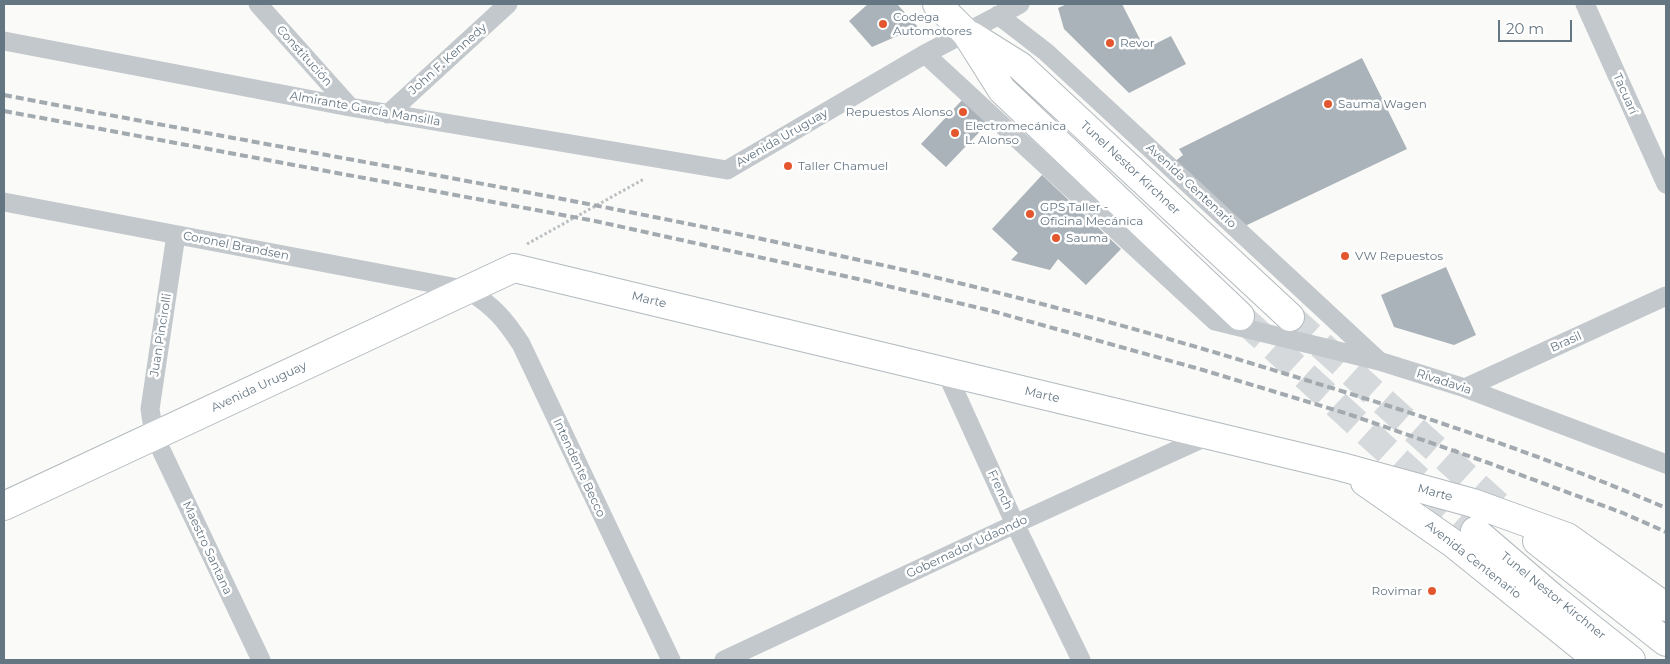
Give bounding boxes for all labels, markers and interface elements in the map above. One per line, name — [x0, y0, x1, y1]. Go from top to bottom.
place label: Codega Automotores — [893, 10, 972, 38]
scale bar — [1500, 10, 1574, 42]
marker: Codega Automotores — [877, 18, 889, 30]
text: 20 m — [1506, 19, 1544, 38]
street label: John F. Kennedy — [406, 20, 490, 98]
street label: Constitución — [273, 23, 335, 89]
place label: Revor — [1120, 36, 1154, 50]
marker: Revor — [1104, 37, 1116, 49]
street label: Tacuarí — [1610, 71, 1640, 117]
street label: Almirante García Mansilla — [289, 89, 441, 129]
place label: Sauma Wagen — [1338, 97, 1427, 111]
marker: Sauma Wagen — [1322, 98, 1334, 110]
place label: Repuestos Alonso — [846, 105, 953, 119]
street label: Avenida Uruguay — [734, 106, 830, 170]
marker: Repuestos Alonso — [957, 106, 969, 118]
street label: Tunel Nestor Kirchner — [1077, 118, 1183, 218]
place label: Electromecánica L. Alonso — [965, 119, 1066, 147]
marker: Electromecánica L. Alonso — [949, 127, 961, 139]
street label: Avenida Centenario — [1143, 141, 1239, 231]
place label: Taller Chamuel — [798, 159, 888, 173]
marker: Taller Chamuel — [782, 160, 794, 172]
place label: GPS Taller - Oficina Mecánica — [1040, 200, 1143, 228]
marker: GPS Taller - Oficina Mecánica — [1024, 208, 1036, 220]
street label: Coronel Brandsen — [182, 229, 290, 263]
place label: Sauma — [1066, 231, 1108, 245]
marker: Sauma — [1050, 232, 1062, 244]
place label: VW Repuestos — [1355, 249, 1443, 263]
marker: VW Repuestos — [1339, 250, 1351, 262]
street label: Marte — [630, 289, 668, 311]
street label: Juan Pincirolli — [147, 292, 175, 378]
street label: Brasil — [1548, 329, 1584, 355]
street label: Avenida Uruguay — [209, 359, 309, 415]
street label: Rivadavia — [1415, 366, 1473, 398]
street label: Marte — [1023, 384, 1061, 406]
street label: Intendente Becco — [550, 416, 608, 520]
street label: French — [985, 468, 1015, 512]
street label: Marte — [1416, 481, 1454, 505]
street label: Maestro Santana — [179, 499, 235, 597]
street label: Gobernador Udaondo — [904, 513, 1030, 581]
street label: Avenida Centenario — [1422, 518, 1524, 602]
street label: Tunel Nestor Kirchner — [1498, 549, 1608, 643]
place label: Rovimar — [1372, 584, 1422, 598]
marker: Rovimar — [1426, 585, 1438, 597]

